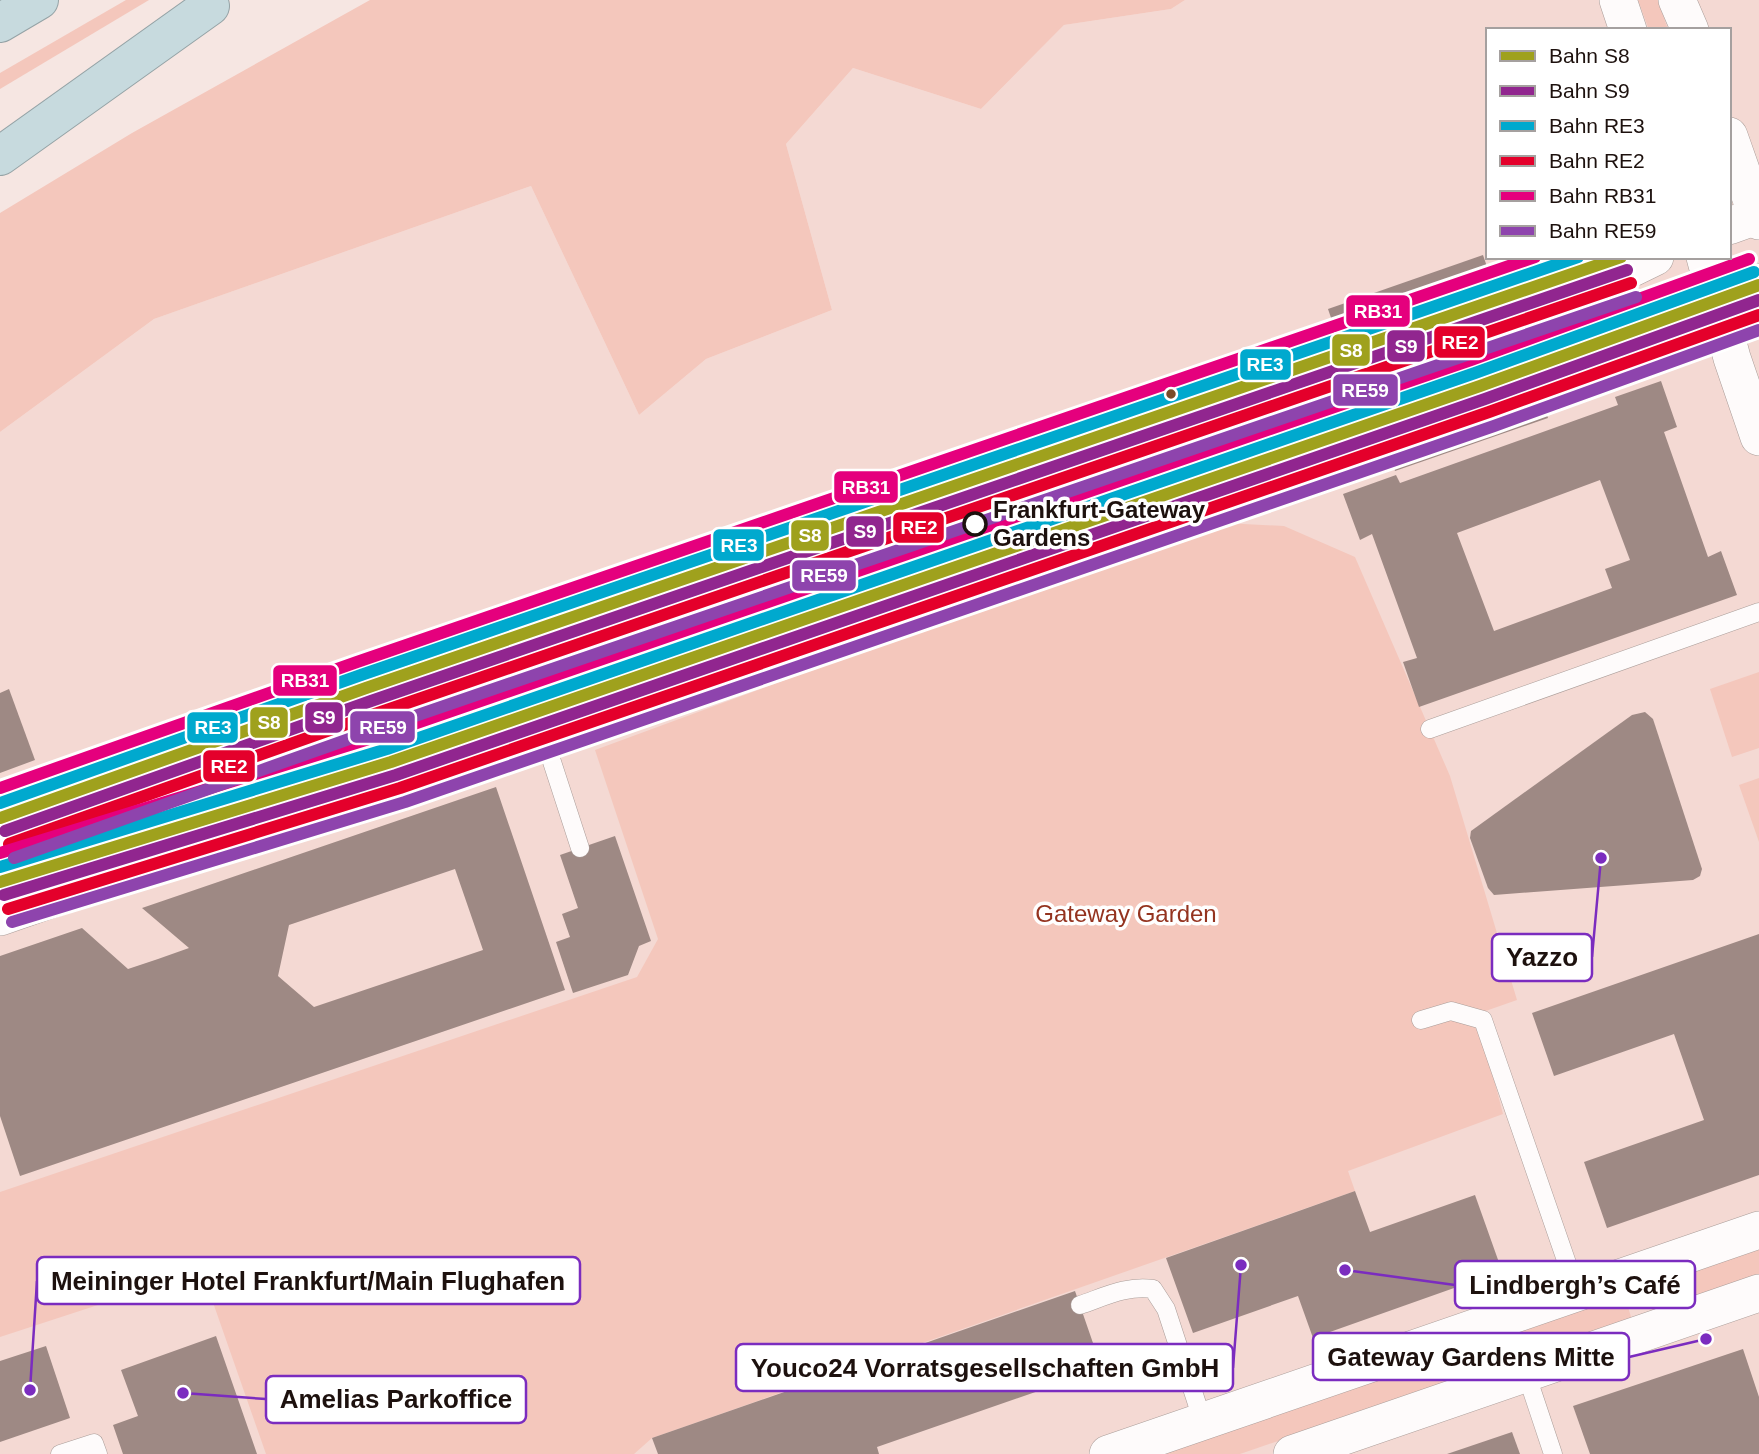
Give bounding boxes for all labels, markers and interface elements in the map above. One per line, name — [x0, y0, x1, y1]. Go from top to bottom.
legend — [1486, 28, 1731, 259]
text: Bahn S8 — [1549, 44, 1630, 67]
text: Bahn S9 — [1549, 79, 1630, 102]
text: Bahn RE3 — [1549, 114, 1645, 137]
text: Bahn RE2 — [1549, 149, 1645, 172]
text: Bahn RB31 — [1549, 184, 1656, 207]
text: Bahn RE59 — [1549, 219, 1656, 242]
line badge: RB31 — [1345, 294, 1411, 328]
text: RB31 — [1354, 301, 1403, 322]
line badge: RE2 — [1433, 325, 1486, 359]
line badge: S9 — [1386, 329, 1426, 363]
text: RE2 — [1442, 332, 1478, 353]
line badge: S8 — [1331, 333, 1371, 367]
text: S9 — [1394, 336, 1418, 357]
text: S8 — [1339, 340, 1363, 361]
line badge: RE3 — [1239, 348, 1292, 381]
text: RE3 — [1247, 354, 1283, 375]
line badge: RE59 — [1332, 373, 1399, 407]
text: RE59 — [1341, 380, 1389, 401]
unlabelled marker — [1164, 387, 1178, 401]
line badge: RB31 — [833, 470, 899, 504]
text: RB31 — [842, 477, 891, 498]
place label: Frankfurt-Gateway Gardens — [993, 496, 1206, 551]
line badge: RE2 — [892, 511, 945, 544]
marker: Frankfurt-Gateway Gardens — [963, 512, 987, 536]
line badge: S9 — [845, 515, 885, 548]
text: RE2 — [901, 517, 937, 538]
line badge: S8 — [790, 519, 830, 552]
text: S9 — [853, 521, 877, 542]
text: S8 — [798, 525, 822, 546]
line badge: RE3 — [712, 528, 765, 562]
text: RE3 — [721, 535, 757, 556]
line badge: RE59 — [791, 559, 857, 592]
text: RE59 — [800, 565, 848, 586]
line badge: RB31 — [272, 664, 338, 697]
text: RB31 — [281, 670, 330, 691]
line badge: S9 — [304, 701, 344, 734]
line badge: S8 — [249, 706, 289, 739]
text: S9 — [312, 707, 336, 728]
line badge: RE59 — [349, 710, 416, 744]
line badge: RE3 — [186, 711, 239, 744]
text: S8 — [257, 712, 281, 733]
text: RE3 — [195, 717, 231, 738]
text: RE59 — [359, 717, 407, 738]
line badge: RE2 — [202, 749, 256, 783]
text: RE2 — [211, 756, 247, 777]
park label: Gateway Garden — [1035, 900, 1217, 927]
callout: Yazzo — [1492, 934, 1592, 981]
text: Yazzo — [1506, 942, 1578, 972]
callout: Meininger Hotel Frankfurt/Main Flughafen — [37, 1257, 580, 1304]
callout: Lindbergh’s Café — [1455, 1261, 1695, 1308]
text: Meininger Hotel Frankfurt/Main Flughafen — [51, 1266, 565, 1296]
text: Lindbergh’s Café — [1469, 1270, 1681, 1300]
callout: Gateway Gardens Mitte — [1313, 1333, 1629, 1380]
text: Gateway Gardens Mitte — [1327, 1342, 1615, 1372]
callout: Youco24 Vorratsgesellschaften GmbH — [736, 1344, 1233, 1391]
text: Youco24 Vorratsgesellschaften GmbH — [751, 1353, 1219, 1383]
callout: Amelias Parkoffice — [266, 1376, 526, 1423]
text: Amelias Parkoffice — [280, 1384, 512, 1414]

